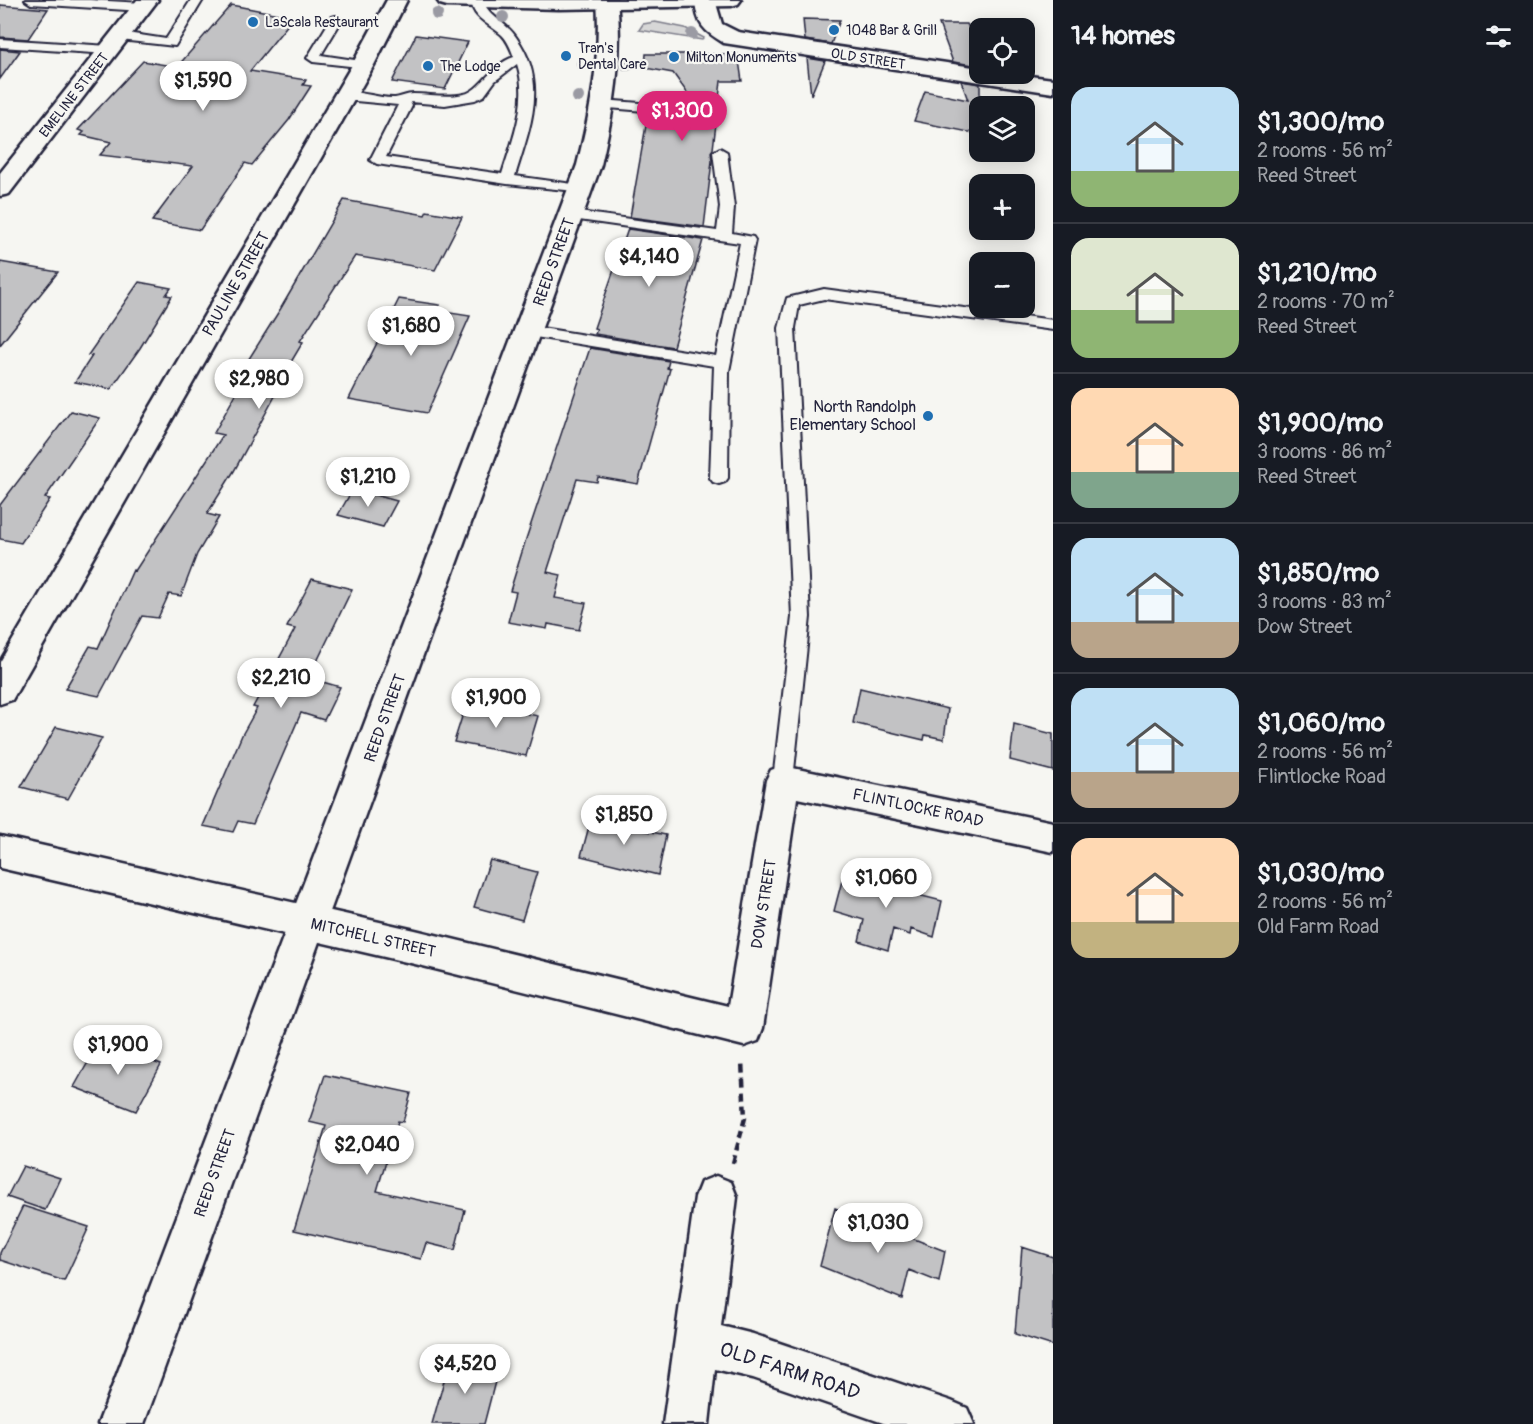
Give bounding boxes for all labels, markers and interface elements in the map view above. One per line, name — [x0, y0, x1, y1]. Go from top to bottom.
place label: LaScala Restaurant — [265, 14, 379, 31]
marker: LaScala Restaurant — [246, 15, 260, 29]
map controls — [969, 18, 1035, 318]
button: locate — [969, 18, 1035, 84]
text: 14 homes — [1071, 20, 1175, 52]
icon: filters — [1482, 20, 1515, 53]
place label: 1048 Bar & Grill — [846, 22, 937, 39]
marker: 1048 Bar & Grill — [827, 23, 841, 37]
place label: Tran's Dental Care — [578, 40, 647, 73]
street label: OLD STREET — [830, 45, 907, 73]
street label: EMELINE STREET — [36, 49, 112, 141]
marker: Tran's Dental Care — [559, 49, 573, 63]
place label: Milton Monuments — [686, 49, 797, 66]
marker: Milton Monuments — [667, 50, 681, 64]
place label: The Lodge — [440, 58, 501, 75]
marker: The Lodge — [421, 59, 435, 73]
pin: $1,590 — [154, 61, 252, 112]
text: $1,590 — [174, 68, 232, 93]
pin: $1,300 — [633, 91, 731, 142]
button: layers — [969, 96, 1035, 162]
text: $1,300 — [651, 98, 713, 123]
text: $1,300/mo — [1257, 106, 1384, 138]
icon: home — [1119, 111, 1191, 183]
text: 2 rooms · 56 m² — [1257, 138, 1393, 163]
text: Reed Street — [1257, 163, 1357, 188]
button: + — [969, 174, 1035, 240]
street label: REED STREET — [529, 215, 579, 309]
street label: PAULINE STREET — [198, 228, 274, 340]
pin: $4,140 — [600, 237, 698, 288]
text: $4,140 — [619, 244, 679, 269]
button: − — [969, 252, 1035, 318]
text: $1,210/mo — [1257, 257, 1377, 289]
icon: home — [1119, 262, 1191, 334]
text: 2 rooms · 70 m² — [1257, 289, 1395, 314]
pin: $1,680 — [362, 306, 460, 357]
text: $1,680 — [381, 313, 441, 338]
text: Reed Street — [1257, 314, 1357, 339]
pin: $2,980 — [210, 359, 308, 410]
text: $2,980 — [228, 366, 290, 391]
place label: North Randolph Elementary School — [790, 397, 916, 435]
text: $1,900/mo — [1257, 407, 1383, 439]
marker: North Randolph Elementary School — [921, 409, 935, 423]
icon: home — [1119, 412, 1191, 484]
text: 3 rooms · 86 m² — [1257, 439, 1392, 464]
pin: $1,210 — [319, 457, 417, 508]
text: $1,210 — [340, 464, 396, 489]
text: Reed Street — [1257, 464, 1357, 489]
text: $1,850/mo — [1257, 557, 1379, 589]
icon: home — [1119, 562, 1191, 634]
text: 3 rooms · 83 m² — [1257, 589, 1392, 614]
text: Dow Street — [1257, 614, 1352, 639]
pin: $2,210 — [232, 658, 330, 709]
text: $2,210 — [251, 665, 311, 690]
street label: REED STREET — [360, 671, 410, 765]
pin: $1,900 — [447, 678, 545, 729]
text: $1,900 — [465, 685, 527, 710]
text: $1,060/mo — [1257, 707, 1385, 739]
icon: home — [1119, 712, 1191, 784]
text: 2 rooms · 56 m² — [1257, 739, 1393, 764]
text: Flintlocke Road — [1257, 764, 1386, 789]
street label: FLINTLOCKE ROAD — [851, 784, 985, 832]
pin: $1,850 — [575, 795, 673, 846]
text: $1,850 — [595, 802, 653, 827]
text: $1,030/mo — [1257, 857, 1384, 889]
street label: DOW STREET — [747, 858, 781, 950]
pin: $1,060 — [837, 858, 935, 909]
icon: home — [1119, 862, 1191, 934]
text: $1,060 — [855, 865, 917, 890]
text: 2 rooms · 56 m² — [1257, 889, 1393, 914]
street label: MITCHELL STREET — [309, 914, 438, 962]
text: Old Farm Road — [1257, 914, 1379, 939]
pin: $1,900 — [69, 1025, 167, 1076]
text: $1,900 — [87, 1032, 149, 1057]
pin: $2,040 — [318, 1125, 416, 1176]
street label: REED STREET — [190, 1126, 240, 1220]
text: $2,040 — [334, 1132, 400, 1157]
pin: $1,030 — [829, 1203, 927, 1254]
text: $1,030 — [847, 1210, 909, 1235]
street label: OLD FARM ROAD — [717, 1337, 863, 1405]
pin: $4,520 — [416, 1344, 514, 1395]
text: $4,520 — [433, 1351, 497, 1376]

